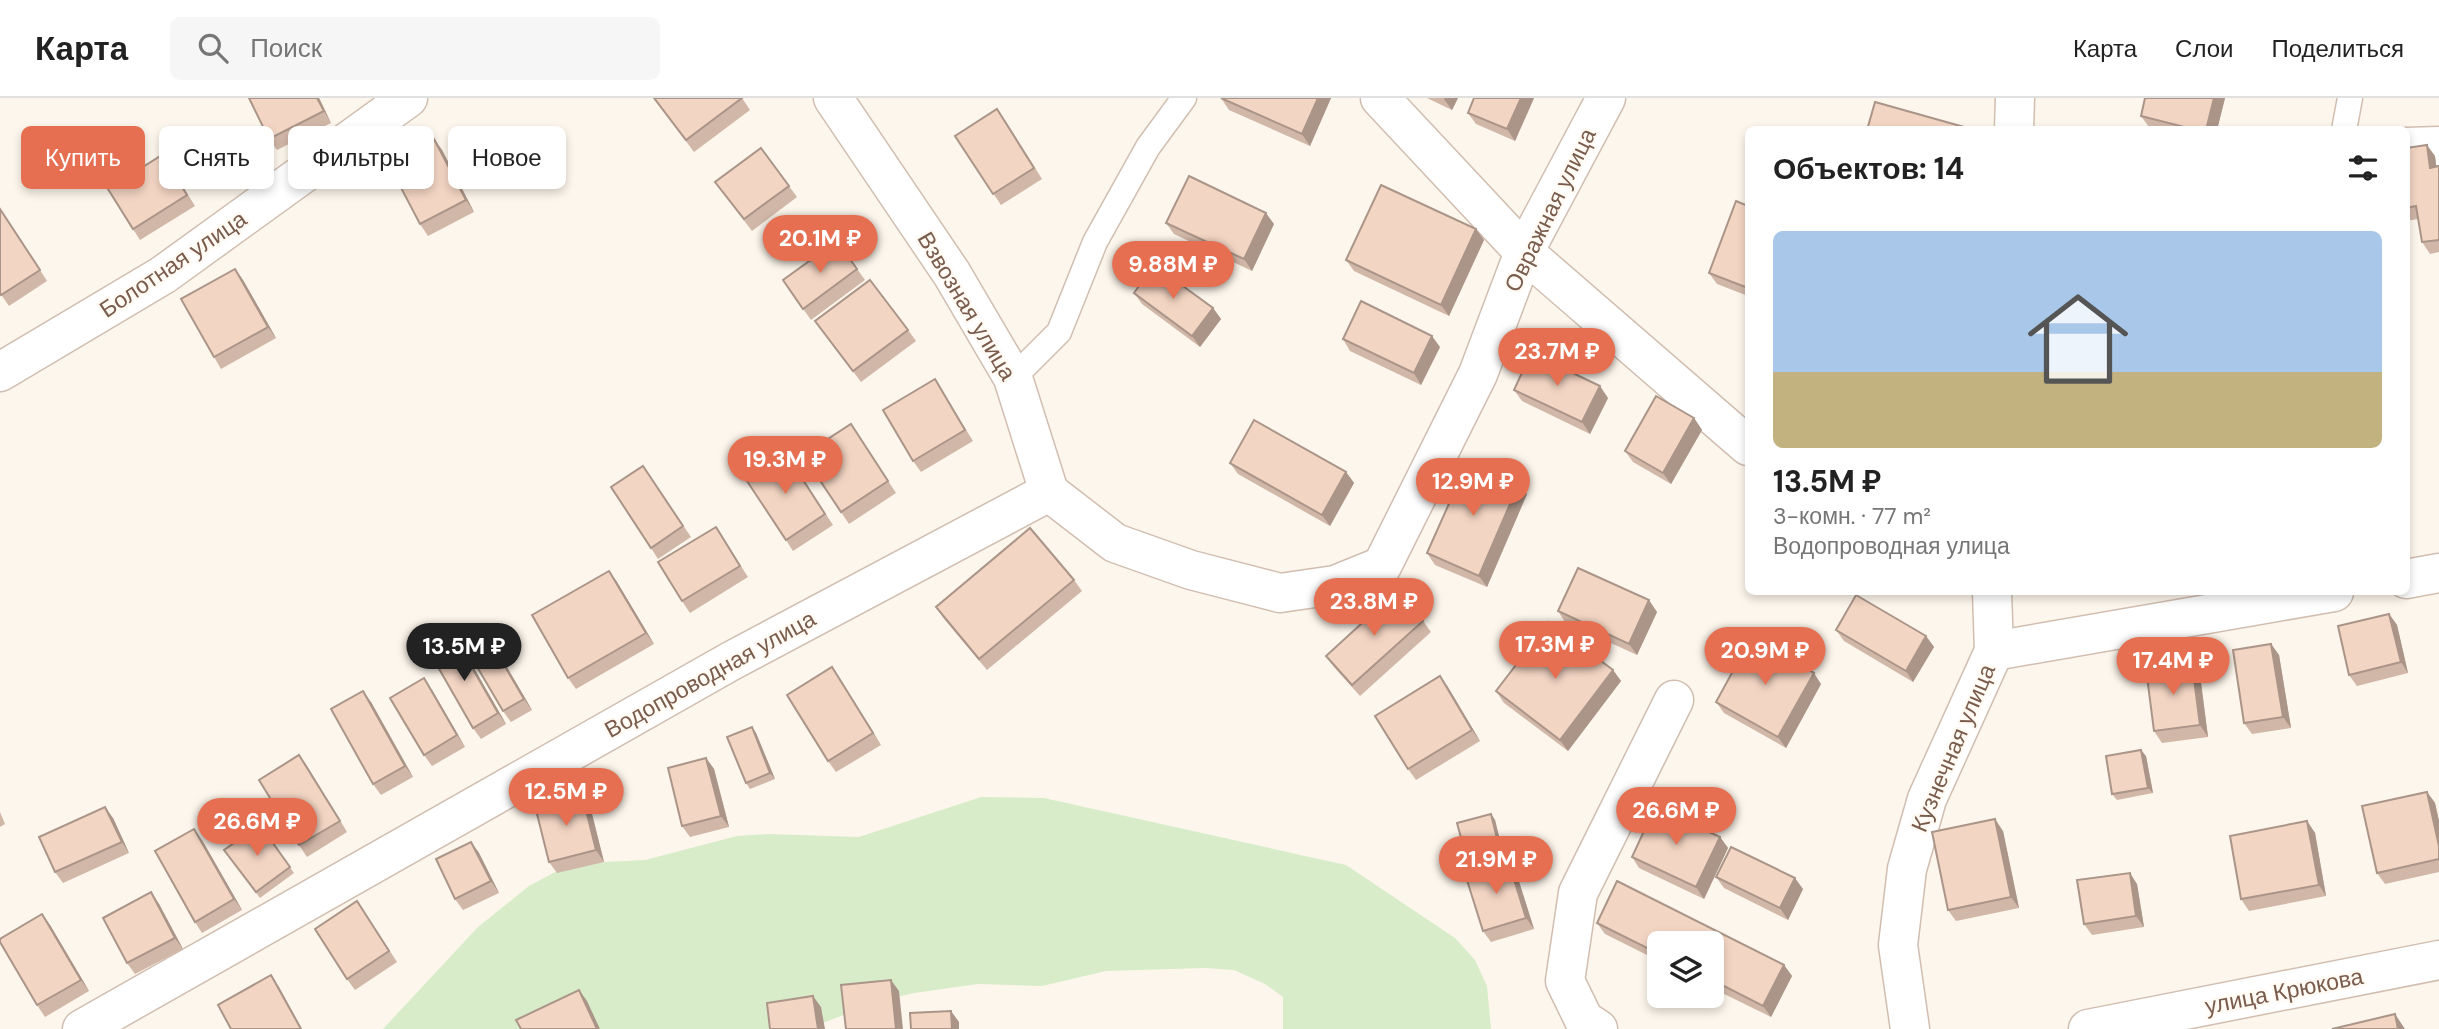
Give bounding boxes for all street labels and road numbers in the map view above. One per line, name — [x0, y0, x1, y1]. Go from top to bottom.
street label: Овражная улица — [1497, 123, 1603, 297]
street label: Болотная улица — [94, 204, 253, 324]
street label: Взвозная улица — [911, 226, 1023, 386]
street label: Водопроводная улица — [599, 603, 821, 745]
street label: Кузнечная улица — [1904, 659, 2002, 836]
street label: улица Крюкова — [2202, 961, 2366, 1021]

